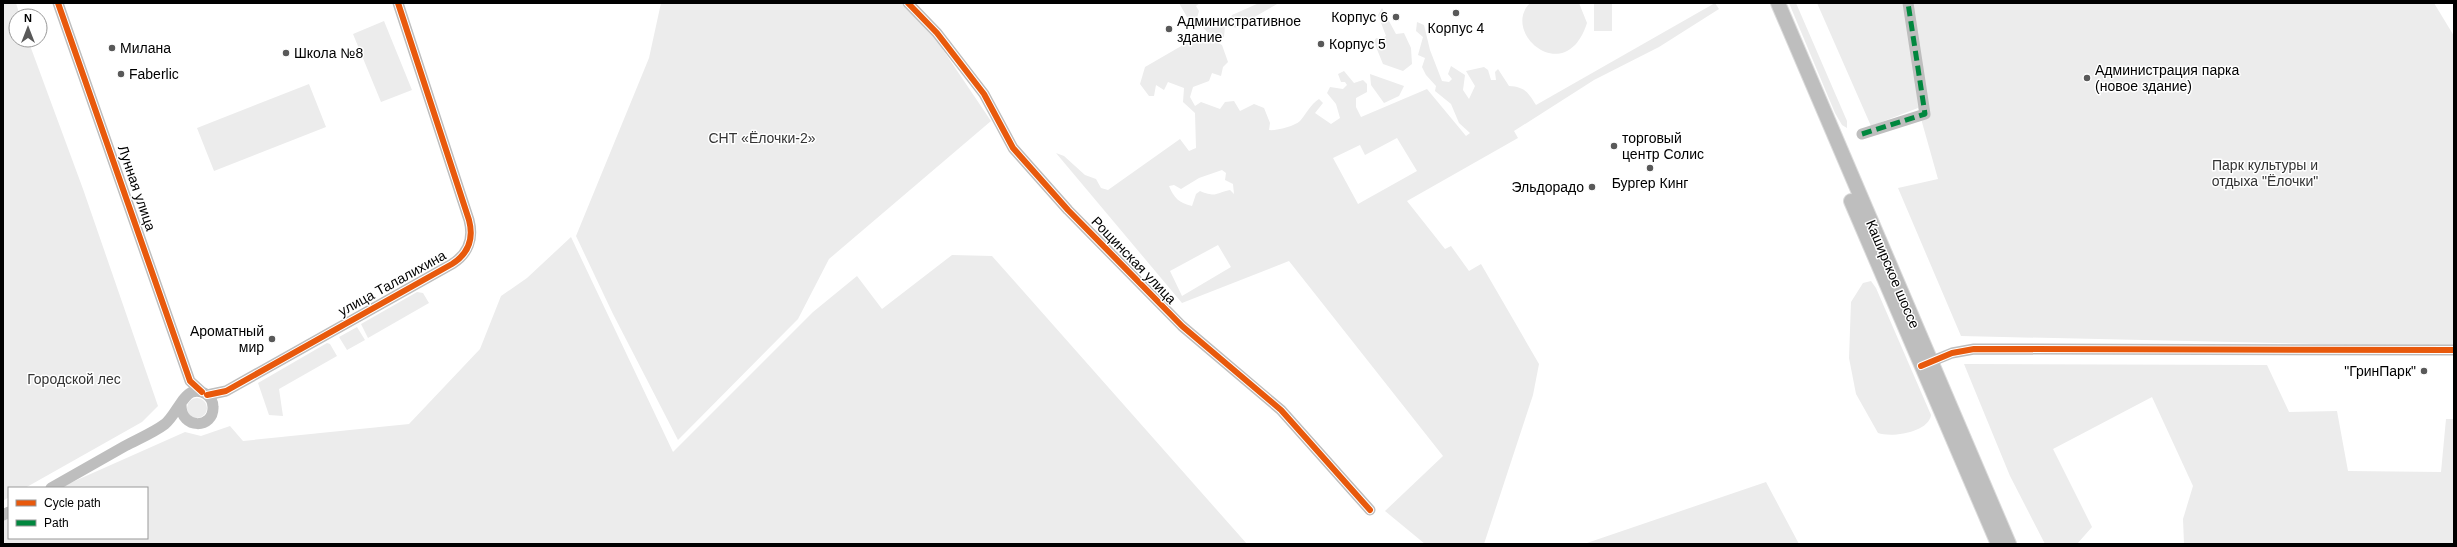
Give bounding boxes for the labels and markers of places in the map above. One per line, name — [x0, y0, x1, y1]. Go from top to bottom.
marker: Корпус 4 — [1451, 8, 1461, 18]
place label: Корпус 6 — [1331, 9, 1388, 25]
marker: Корпус 6 — [1391, 12, 1401, 22]
place label: Административное здание — [1177, 13, 1301, 45]
place label: Корпус 4 — [1428, 20, 1485, 36]
marker: Административное здание — [1164, 24, 1174, 34]
place label: Корпус 5 — [1329, 36, 1386, 52]
marker: Корпус 5 — [1316, 39, 1326, 49]
place label: Милана — [120, 40, 171, 56]
marker: Милана — [107, 43, 117, 53]
place label: Школа №8 — [294, 45, 363, 61]
marker: Школа №8 — [281, 48, 291, 58]
place label: Администрация парка (новое здание) — [2095, 62, 2239, 94]
place label: Faberlic — [129, 66, 179, 82]
marker: Faberlic — [116, 69, 126, 79]
marker: Администрация парка (новое здание) — [2082, 73, 2092, 83]
place label: торговый центр Солис — [1622, 130, 1704, 162]
marker: торговый центр Солис — [1609, 141, 1619, 151]
marker: Бургер Кинг — [1645, 163, 1655, 173]
place label: Бургер Кинг — [1612, 175, 1688, 191]
place label: Эльдорадо — [1511, 179, 1584, 195]
marker: Эльдорадо — [1587, 182, 1597, 192]
place label: Ароматный мир — [190, 323, 264, 355]
marker: Ароматный мир — [267, 334, 277, 344]
place label: "ГринПарк" — [2344, 363, 2416, 379]
marker: "ГринПарк" — [2419, 366, 2429, 376]

